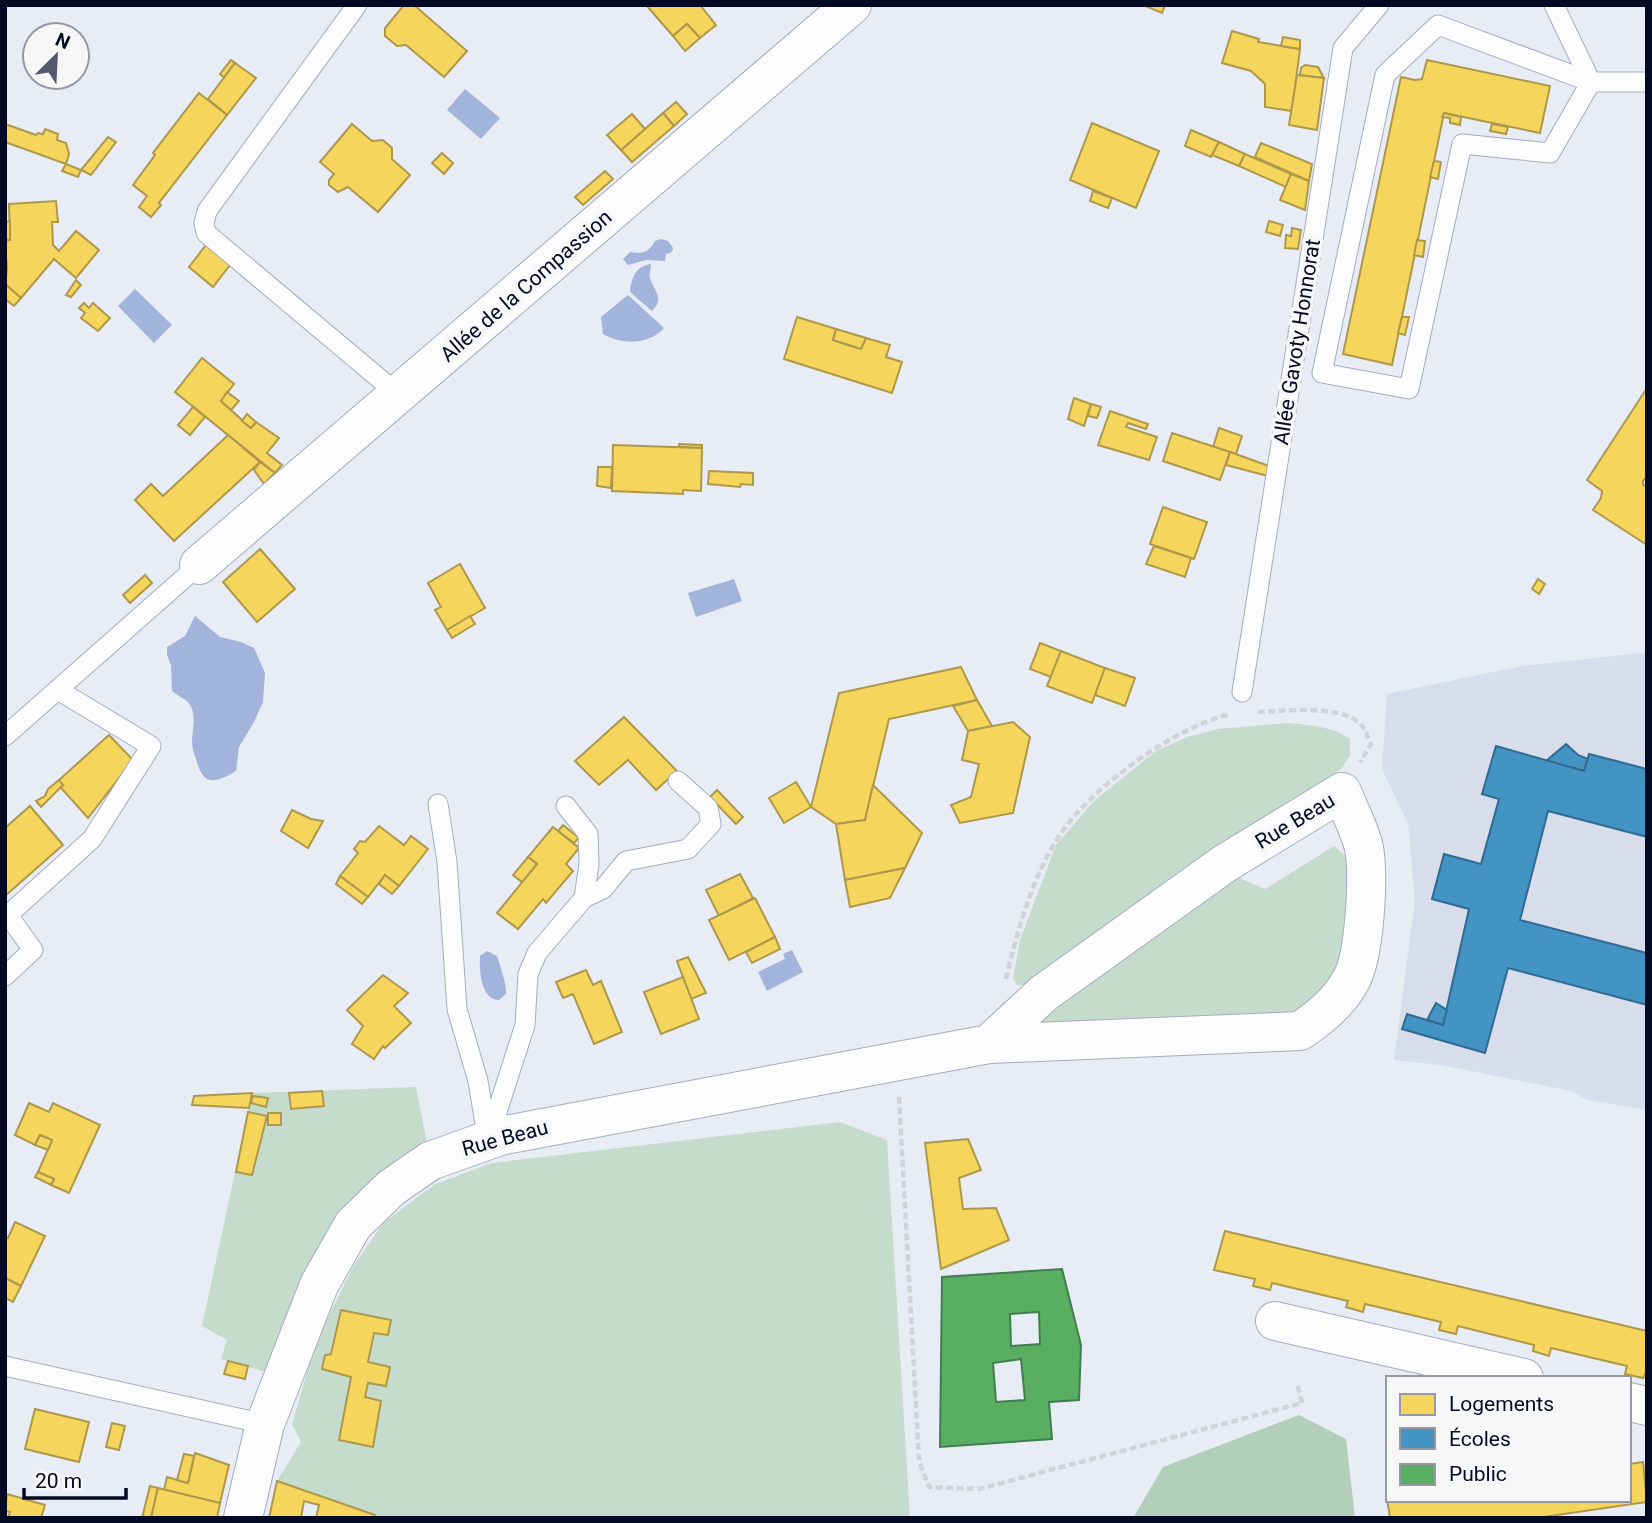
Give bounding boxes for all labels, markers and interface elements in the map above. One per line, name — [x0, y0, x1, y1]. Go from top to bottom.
north arrow — [21, 21, 91, 91]
text: N — [52, 28, 74, 54]
street label: Allée de la Compassion — [436, 205, 616, 367]
street label: Allée Gavoty Honnorat — [1269, 237, 1325, 447]
street label: Rue Beau — [1251, 788, 1339, 854]
street label: Rue Beau — [459, 1115, 551, 1161]
legend — [1386, 1376, 1631, 1502]
text: Logements — [1449, 1392, 1554, 1416]
text: Écoles — [1449, 1427, 1511, 1451]
scale bar — [24, 1456, 126, 1500]
text: Public — [1449, 1462, 1507, 1486]
text: 20 m — [35, 1469, 82, 1493]

